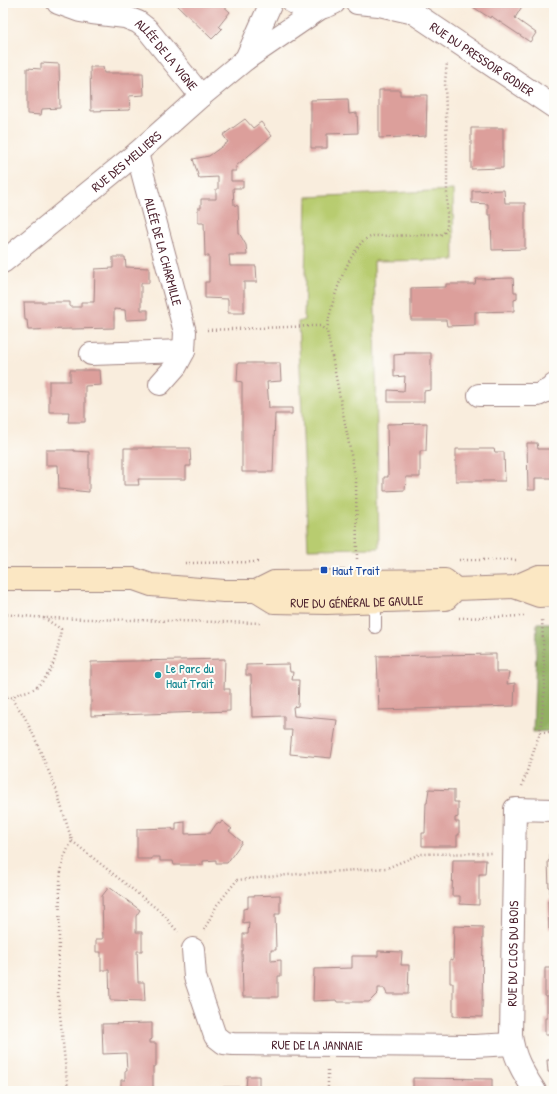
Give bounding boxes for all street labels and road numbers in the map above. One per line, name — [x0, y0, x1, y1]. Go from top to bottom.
street label: ALLÉE DE LA VIGNE — [131, 14, 202, 94]
street label: RUE DU PRESSOIR GODIER — [427, 17, 538, 100]
street label: RUE DES MELLIERS — [87, 127, 165, 196]
street label: ALLÉE DE LA CHARMILLE — [140, 195, 187, 308]
street label: RUE DU GÉNÉRAL DE GAULLE — [290, 591, 424, 612]
street label: RUE DU CLOS DU BOIS — [502, 901, 522, 1006]
street label: RUE DE LA JANNAIE — [272, 1035, 363, 1054]

